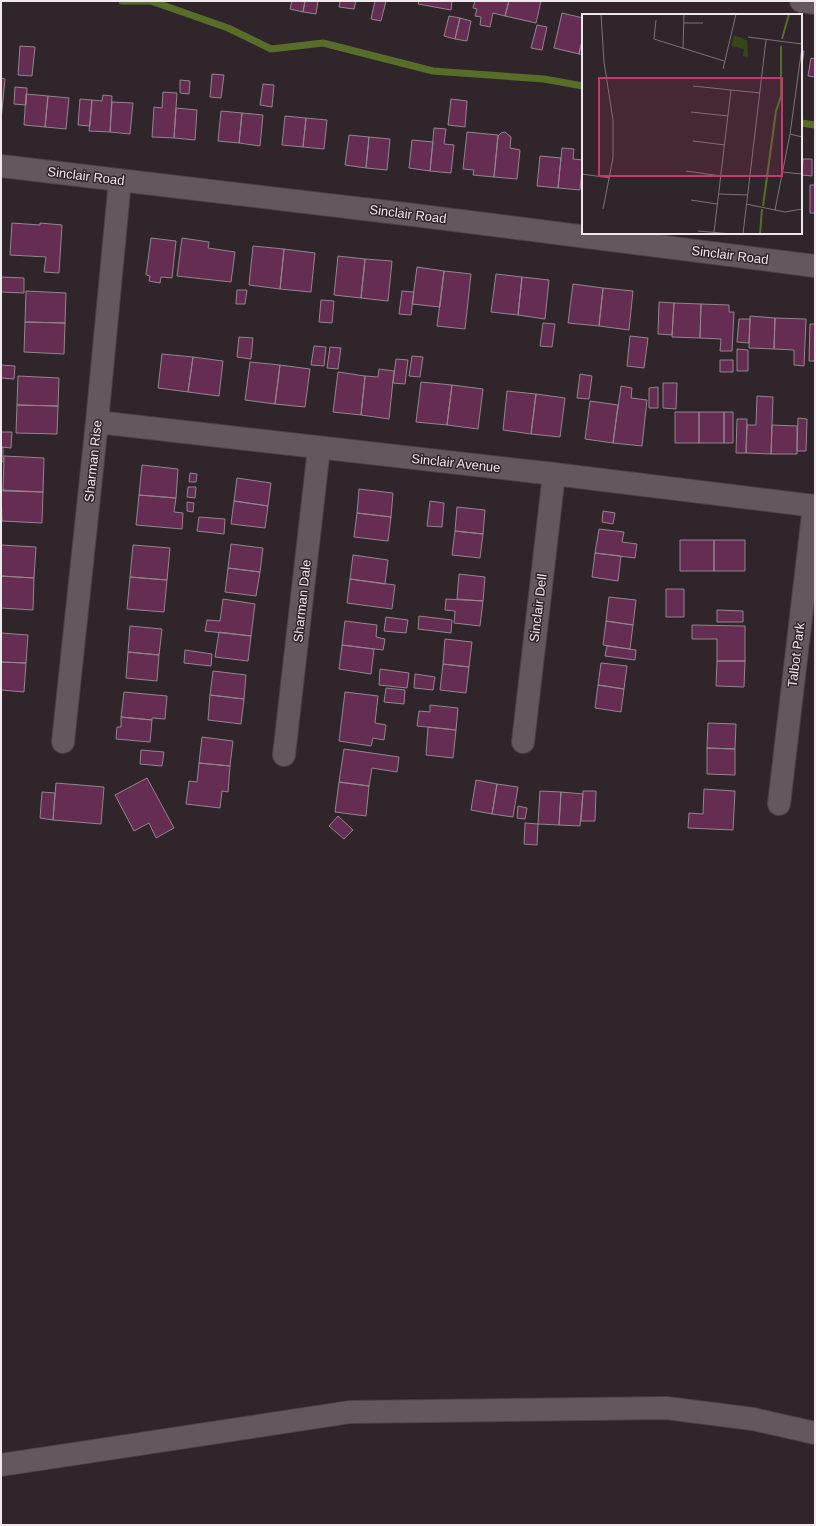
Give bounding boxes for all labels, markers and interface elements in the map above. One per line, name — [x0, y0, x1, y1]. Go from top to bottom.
inset map — [582, 14, 802, 234]
street label: Sinclair Road — [47, 164, 125, 188]
street label: Sinclair Road — [369, 202, 447, 226]
street label: Sinclair Road — [691, 243, 769, 267]
street label: Sharman Rise — [81, 419, 105, 503]
street label: Sinclair Avenue — [411, 451, 501, 475]
street label: Sharman Dale — [290, 559, 314, 643]
street label: Sinclair Dell — [526, 573, 550, 643]
street label: Talbot Park — [785, 621, 807, 688]

